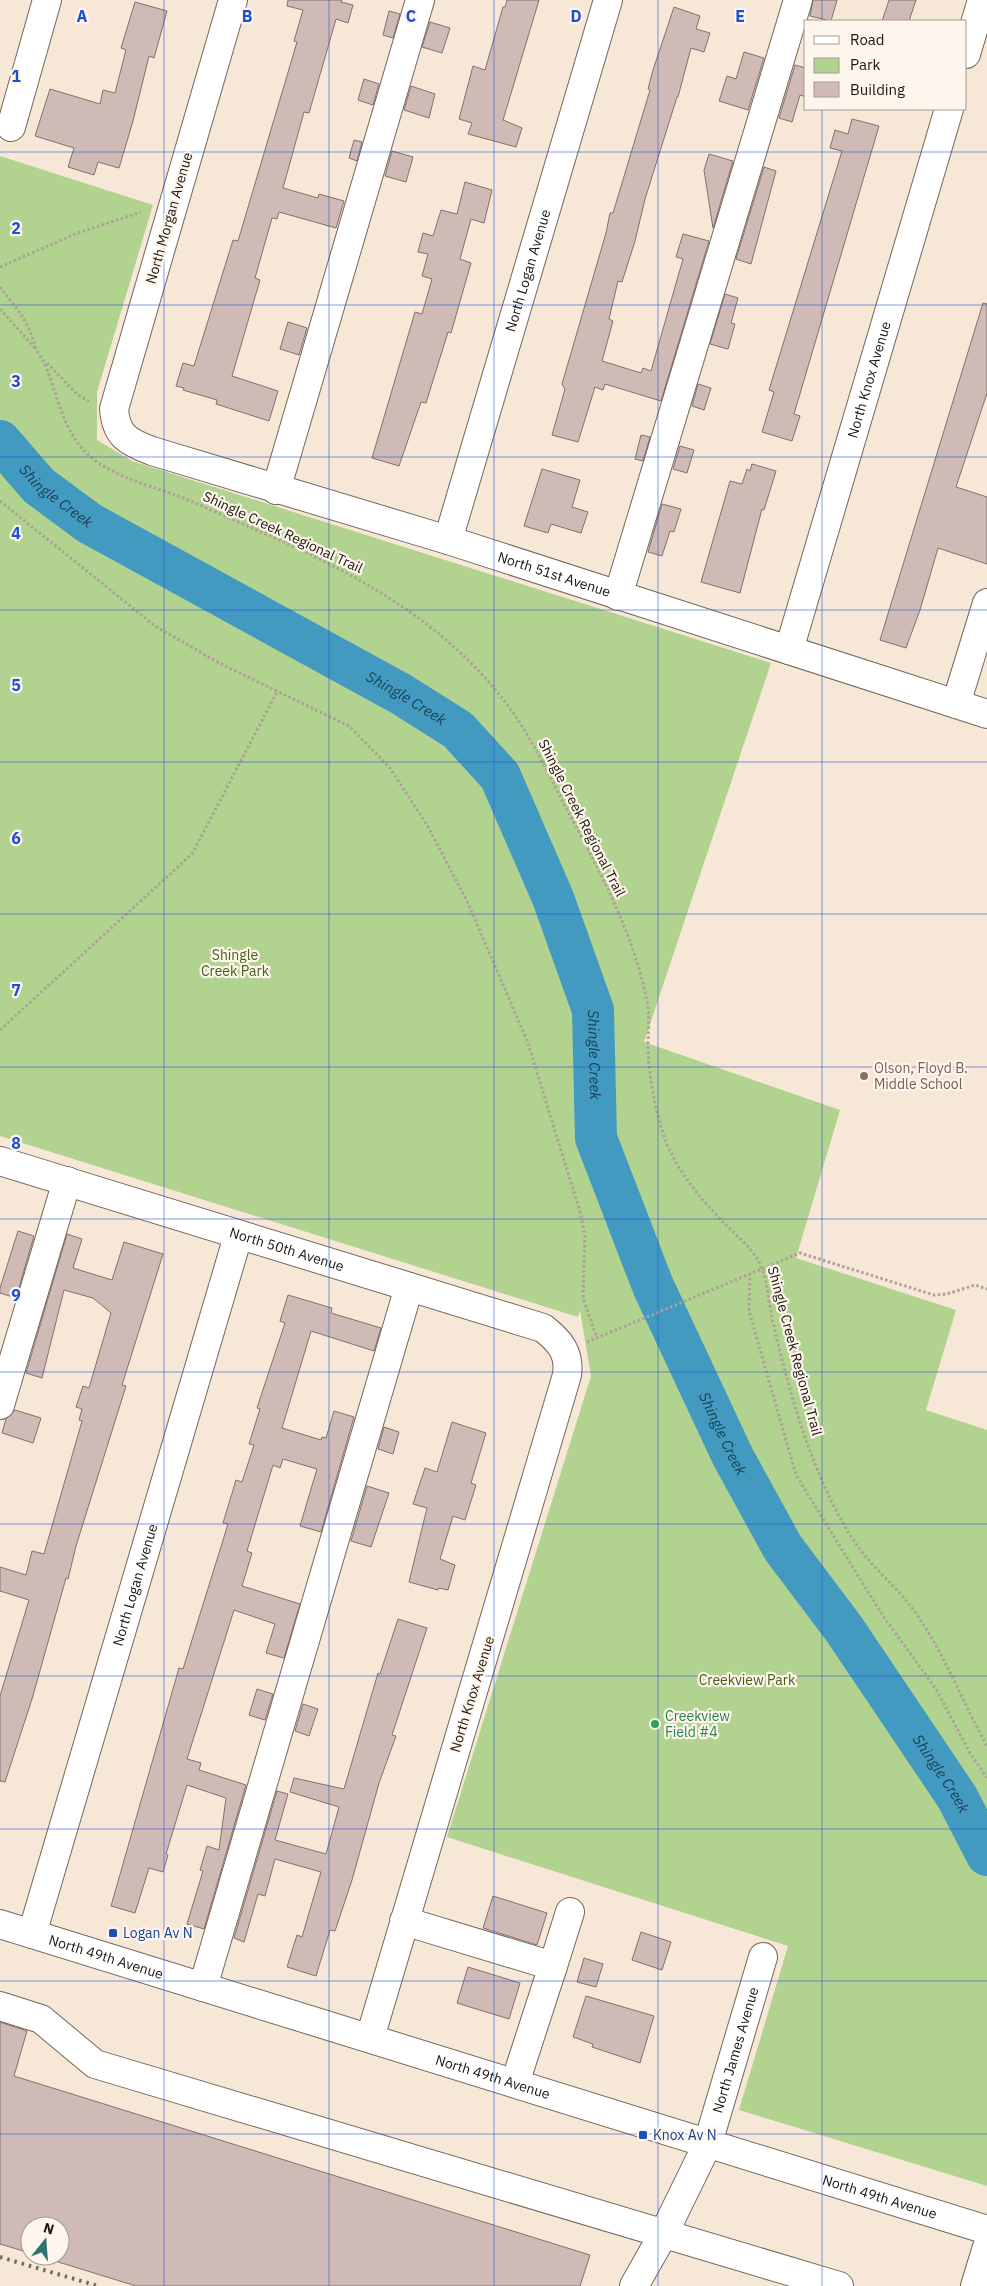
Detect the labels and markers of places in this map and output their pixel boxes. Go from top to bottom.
place label: Olson, Floyd B. Middle School [874,1059,968,1093]
marker: Olson, Floyd B. Middle School [858,1070,870,1082]
place label: Creekview Field #4 [665,1707,730,1741]
marker: Creekview Field #4 [649,1718,661,1730]
place label: Logan Av N [123,1924,193,1942]
marker: Logan Av N [107,1927,119,1939]
place label: Knox Av N [653,2126,717,2144]
marker: Knox Av N [637,2129,649,2141]

